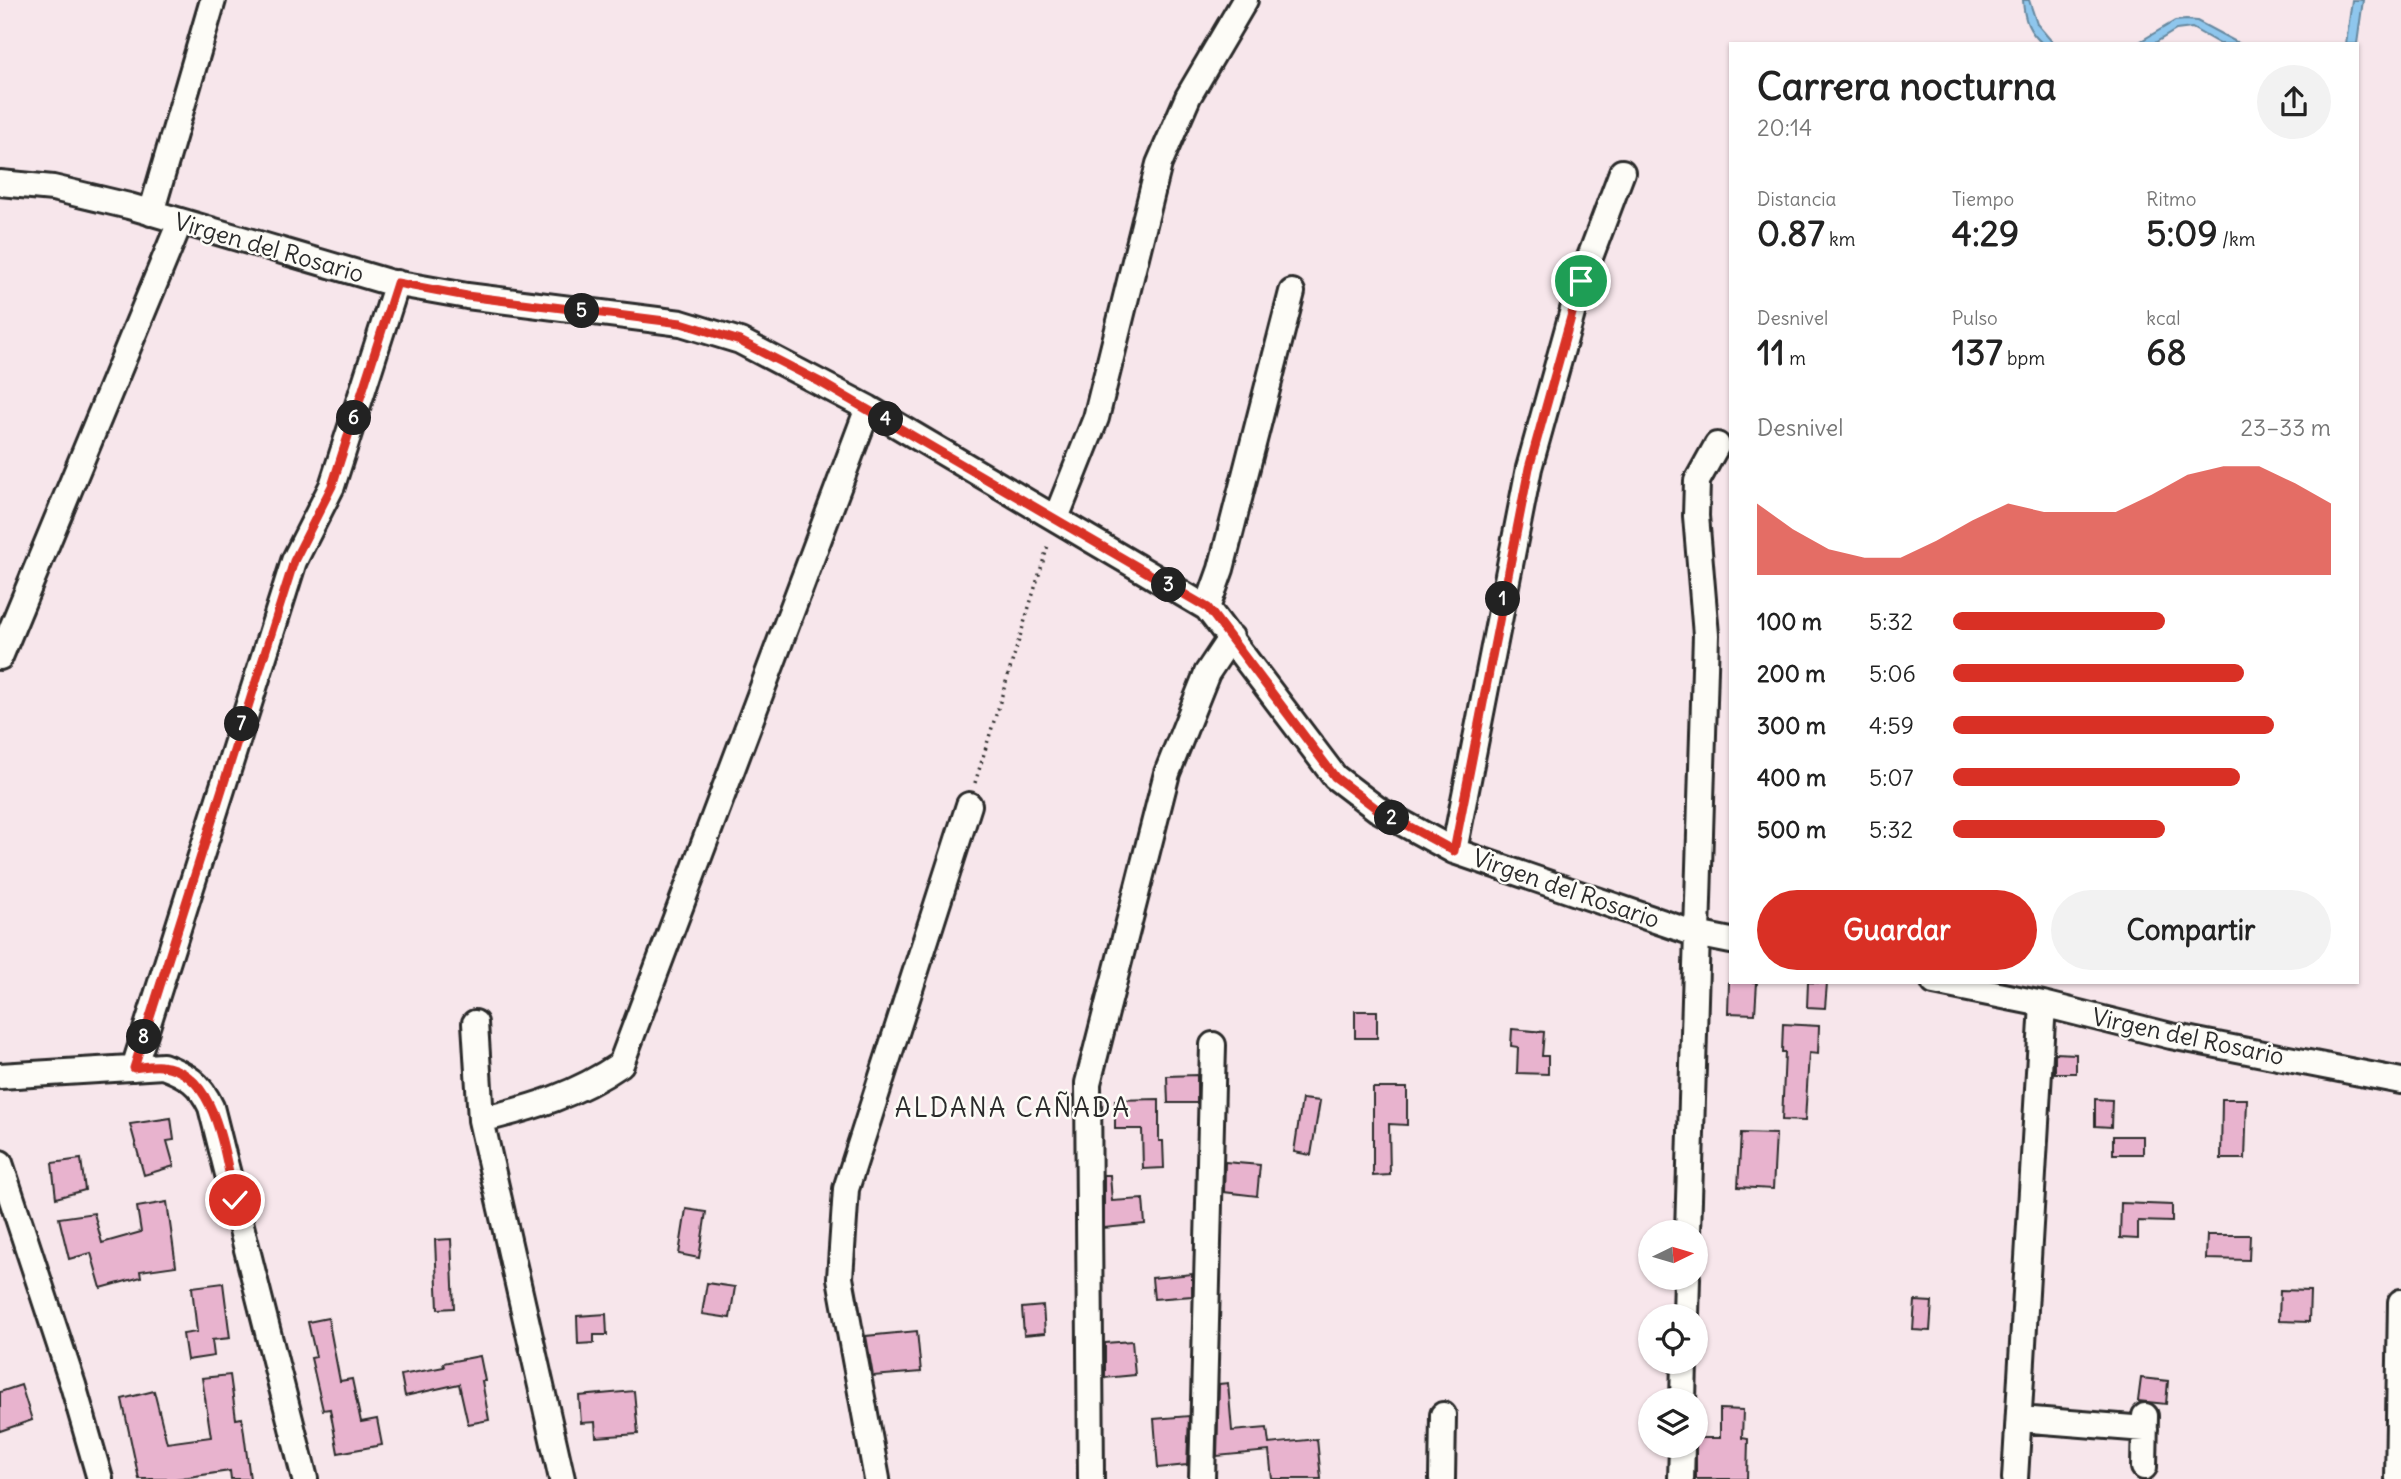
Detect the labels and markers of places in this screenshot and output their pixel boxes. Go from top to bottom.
pin [1551,251,1611,311]
pin: 5 [564,294,600,328]
pin: 6 [336,400,372,436]
pin: 4 [868,402,903,436]
pin: 3 [1152,568,1186,602]
pin: 1 [1486,582,1520,616]
pin: 7 [224,706,260,742]
pin: 2 [1374,800,1410,836]
pin: 8 [127,1020,162,1054]
pin [205,1170,265,1230]

